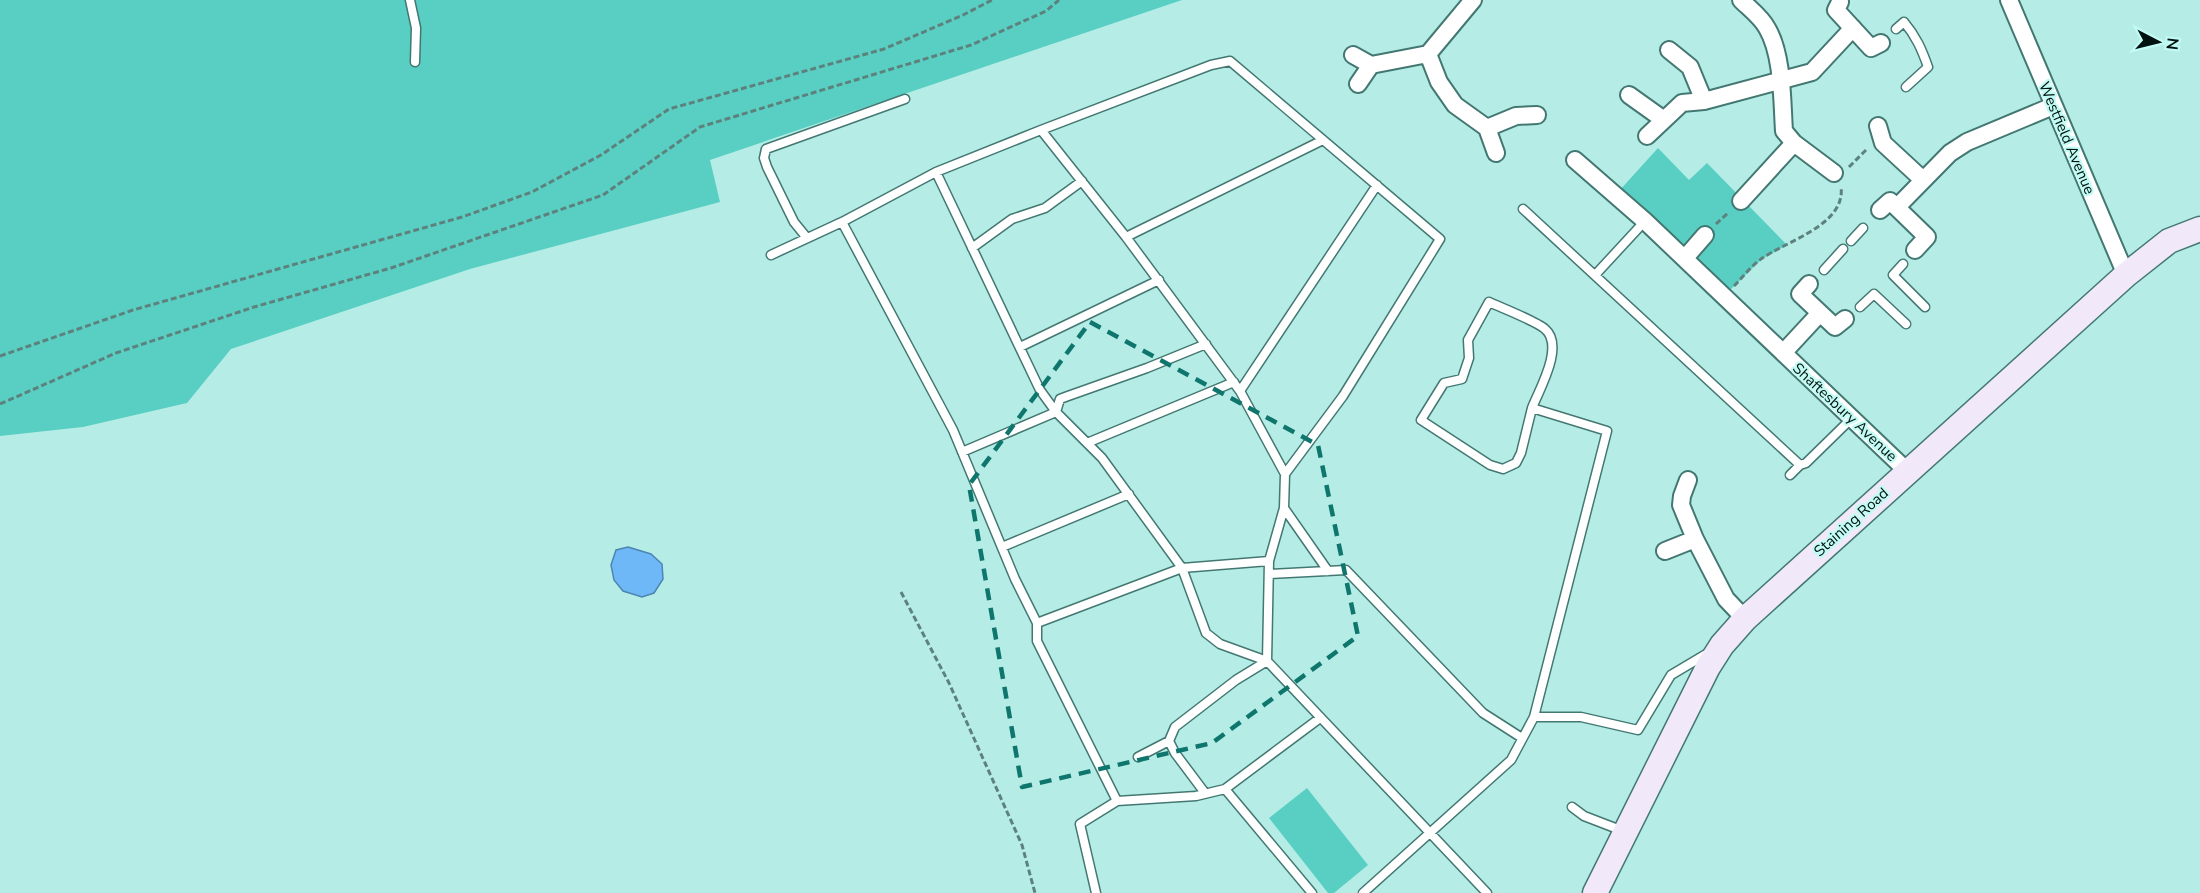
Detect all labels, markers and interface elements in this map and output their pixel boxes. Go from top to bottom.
north arrow [2128,12,2188,72]
text: N [2160,36,2184,51]
street label: Westfield Avenue [2034,79,2100,197]
street label: Shaftesbury Avenue [1788,358,1902,466]
street label: Staining Road [1809,483,1893,561]

